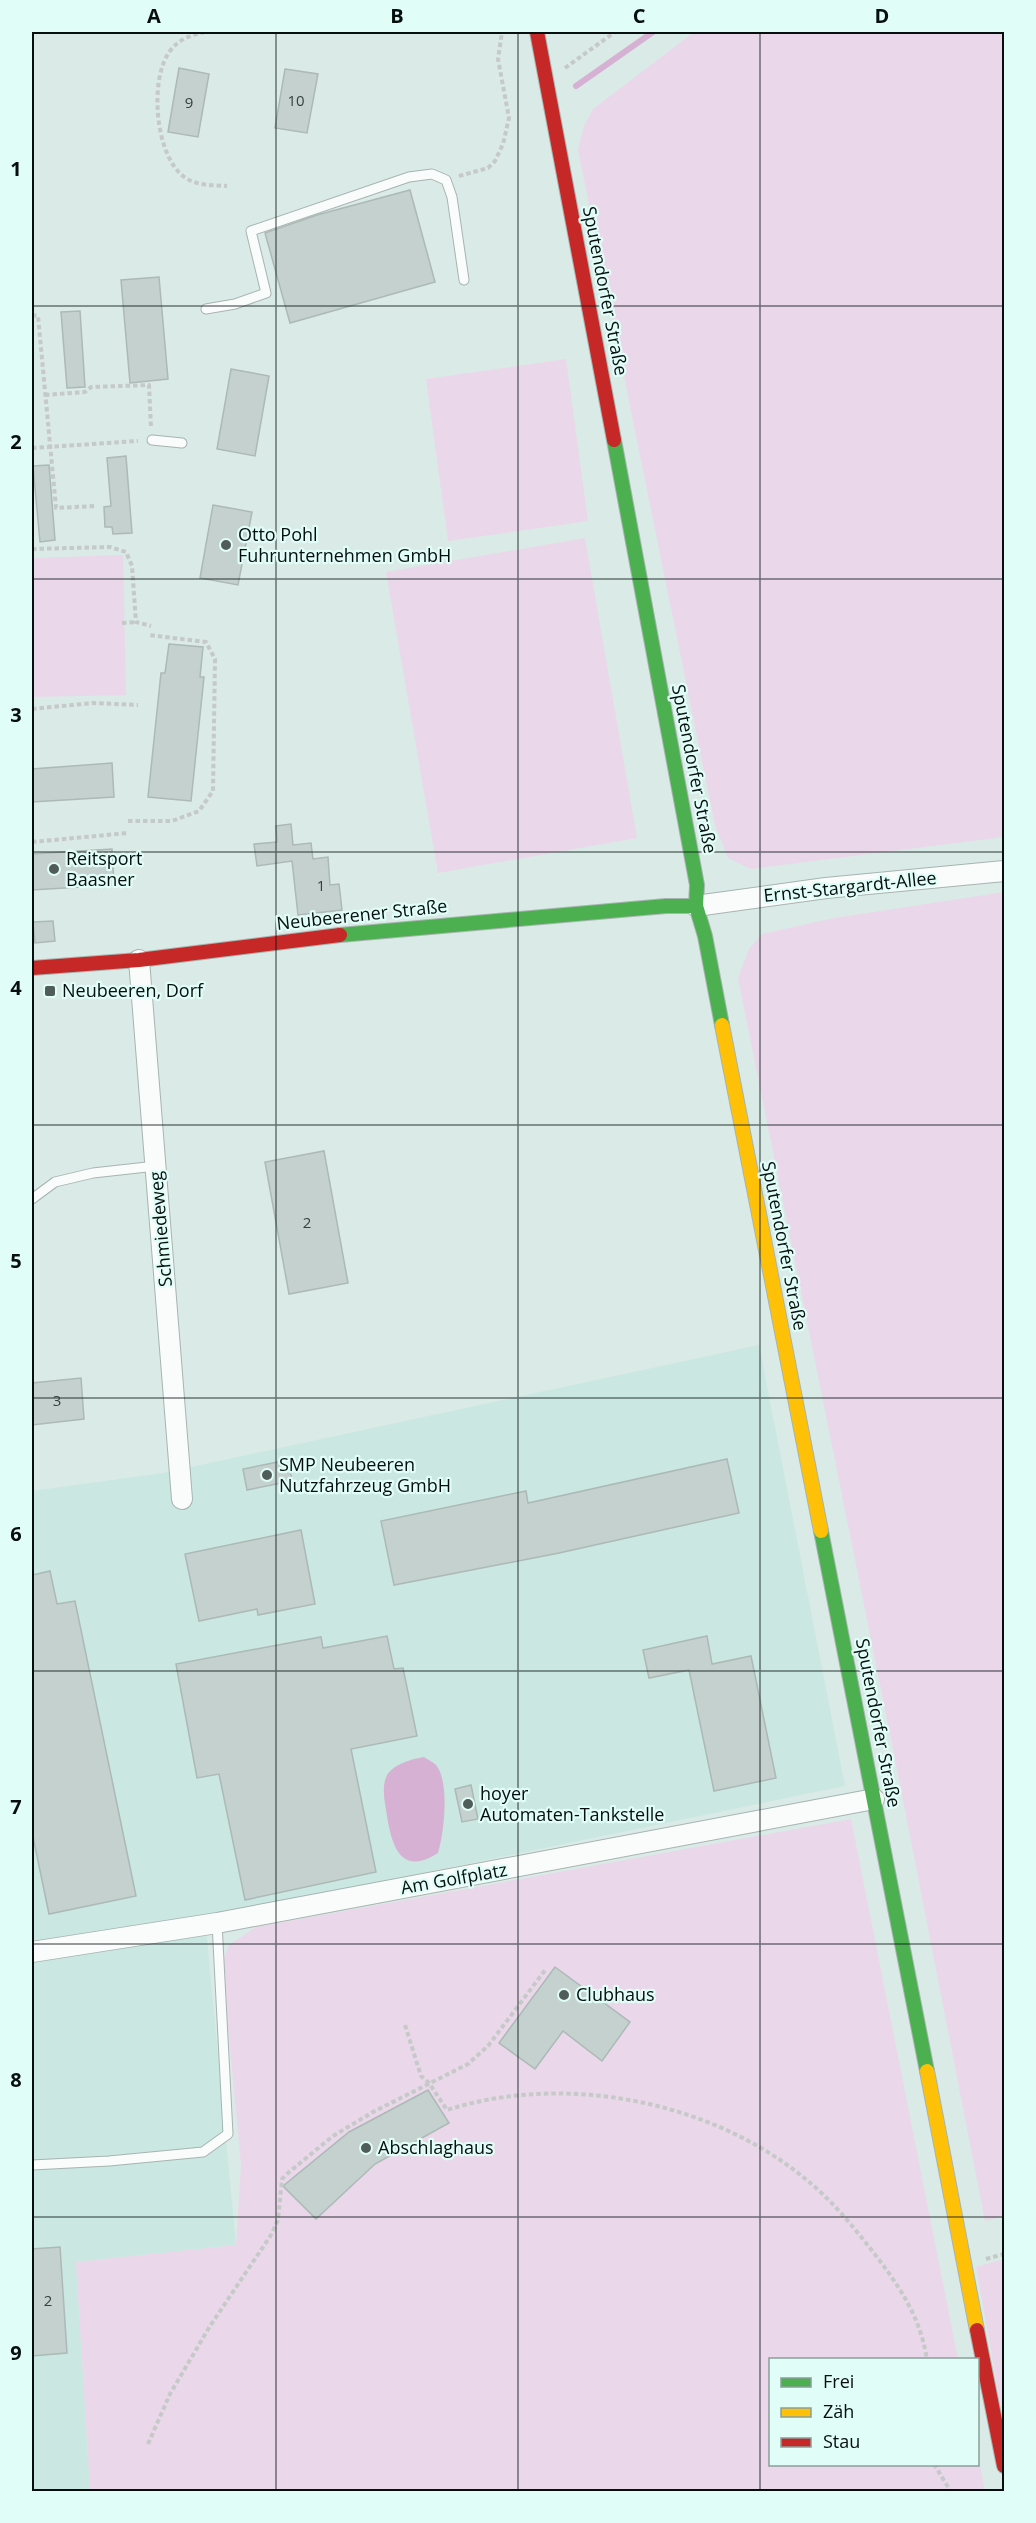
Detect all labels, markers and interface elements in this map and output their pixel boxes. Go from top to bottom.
text: A [147,2,161,29]
text: B [390,2,404,29]
text: C [633,2,646,29]
text: D [875,2,889,29]
house number: 10 [287,90,305,110]
house number: 9 [185,92,193,112]
text: 1 [10,155,22,182]
street label: Sputendorfer Straße [578,204,634,377]
text: 2 [10,428,22,455]
place label: Otto Pohl Fuhrunternehmen GmbH [238,522,451,567]
marker: Otto Pohl Fuhrunternehmen GmbH [219,538,233,552]
street label: Sputendorfer Straße [667,682,723,855]
text: 3 [10,701,22,728]
place label: Reitsport Baasner [66,846,142,891]
marker: Reitsport Baasner [47,862,61,876]
street label: Ernst-Stargardt-Allee [762,865,938,907]
house number: 1 [317,875,325,895]
street label: Neubeerener Straße [275,893,448,935]
text: 4 [10,974,22,1001]
place label: Neubeeren, Dorf [62,978,204,1002]
marker: Neubeeren, Dorf [43,984,57,998]
street label: Sputendorfer Straße [757,1159,813,1332]
street label: Schmiedeweg [143,1170,177,1288]
house number: 2 [303,1212,311,1232]
text: 5 [10,1247,22,1274]
house number: 3 [53,1390,61,1410]
place label: SMP Neubeeren Nutzfahrzeug GmbH [279,1452,451,1497]
marker: SMP Neubeeren Nutzfahrzeug GmbH [260,1468,274,1482]
text: 6 [10,1520,22,1547]
street label: Sputendorfer Straße [851,1636,907,1809]
place label: hoyer Automaten-Tankstelle [480,1781,664,1826]
text: 7 [10,1793,22,1820]
marker: hoyer Automaten-Tankstelle [461,1797,475,1811]
street label: Am Golfplatz [399,1857,509,1899]
place label: Clubhaus [576,1982,655,2006]
marker: Clubhaus [557,1988,571,2002]
text: 8 [10,2066,22,2093]
place label: Abschlaghaus [378,2135,494,2159]
marker: Abschlaghaus [359,2141,373,2155]
house number: 2 [44,2290,52,2310]
text: 9 [10,2339,22,2366]
legend [769,2358,979,2466]
text: Frei [823,2369,854,2393]
text: Zäh [823,2399,854,2423]
text: Stau [823,2429,860,2453]

